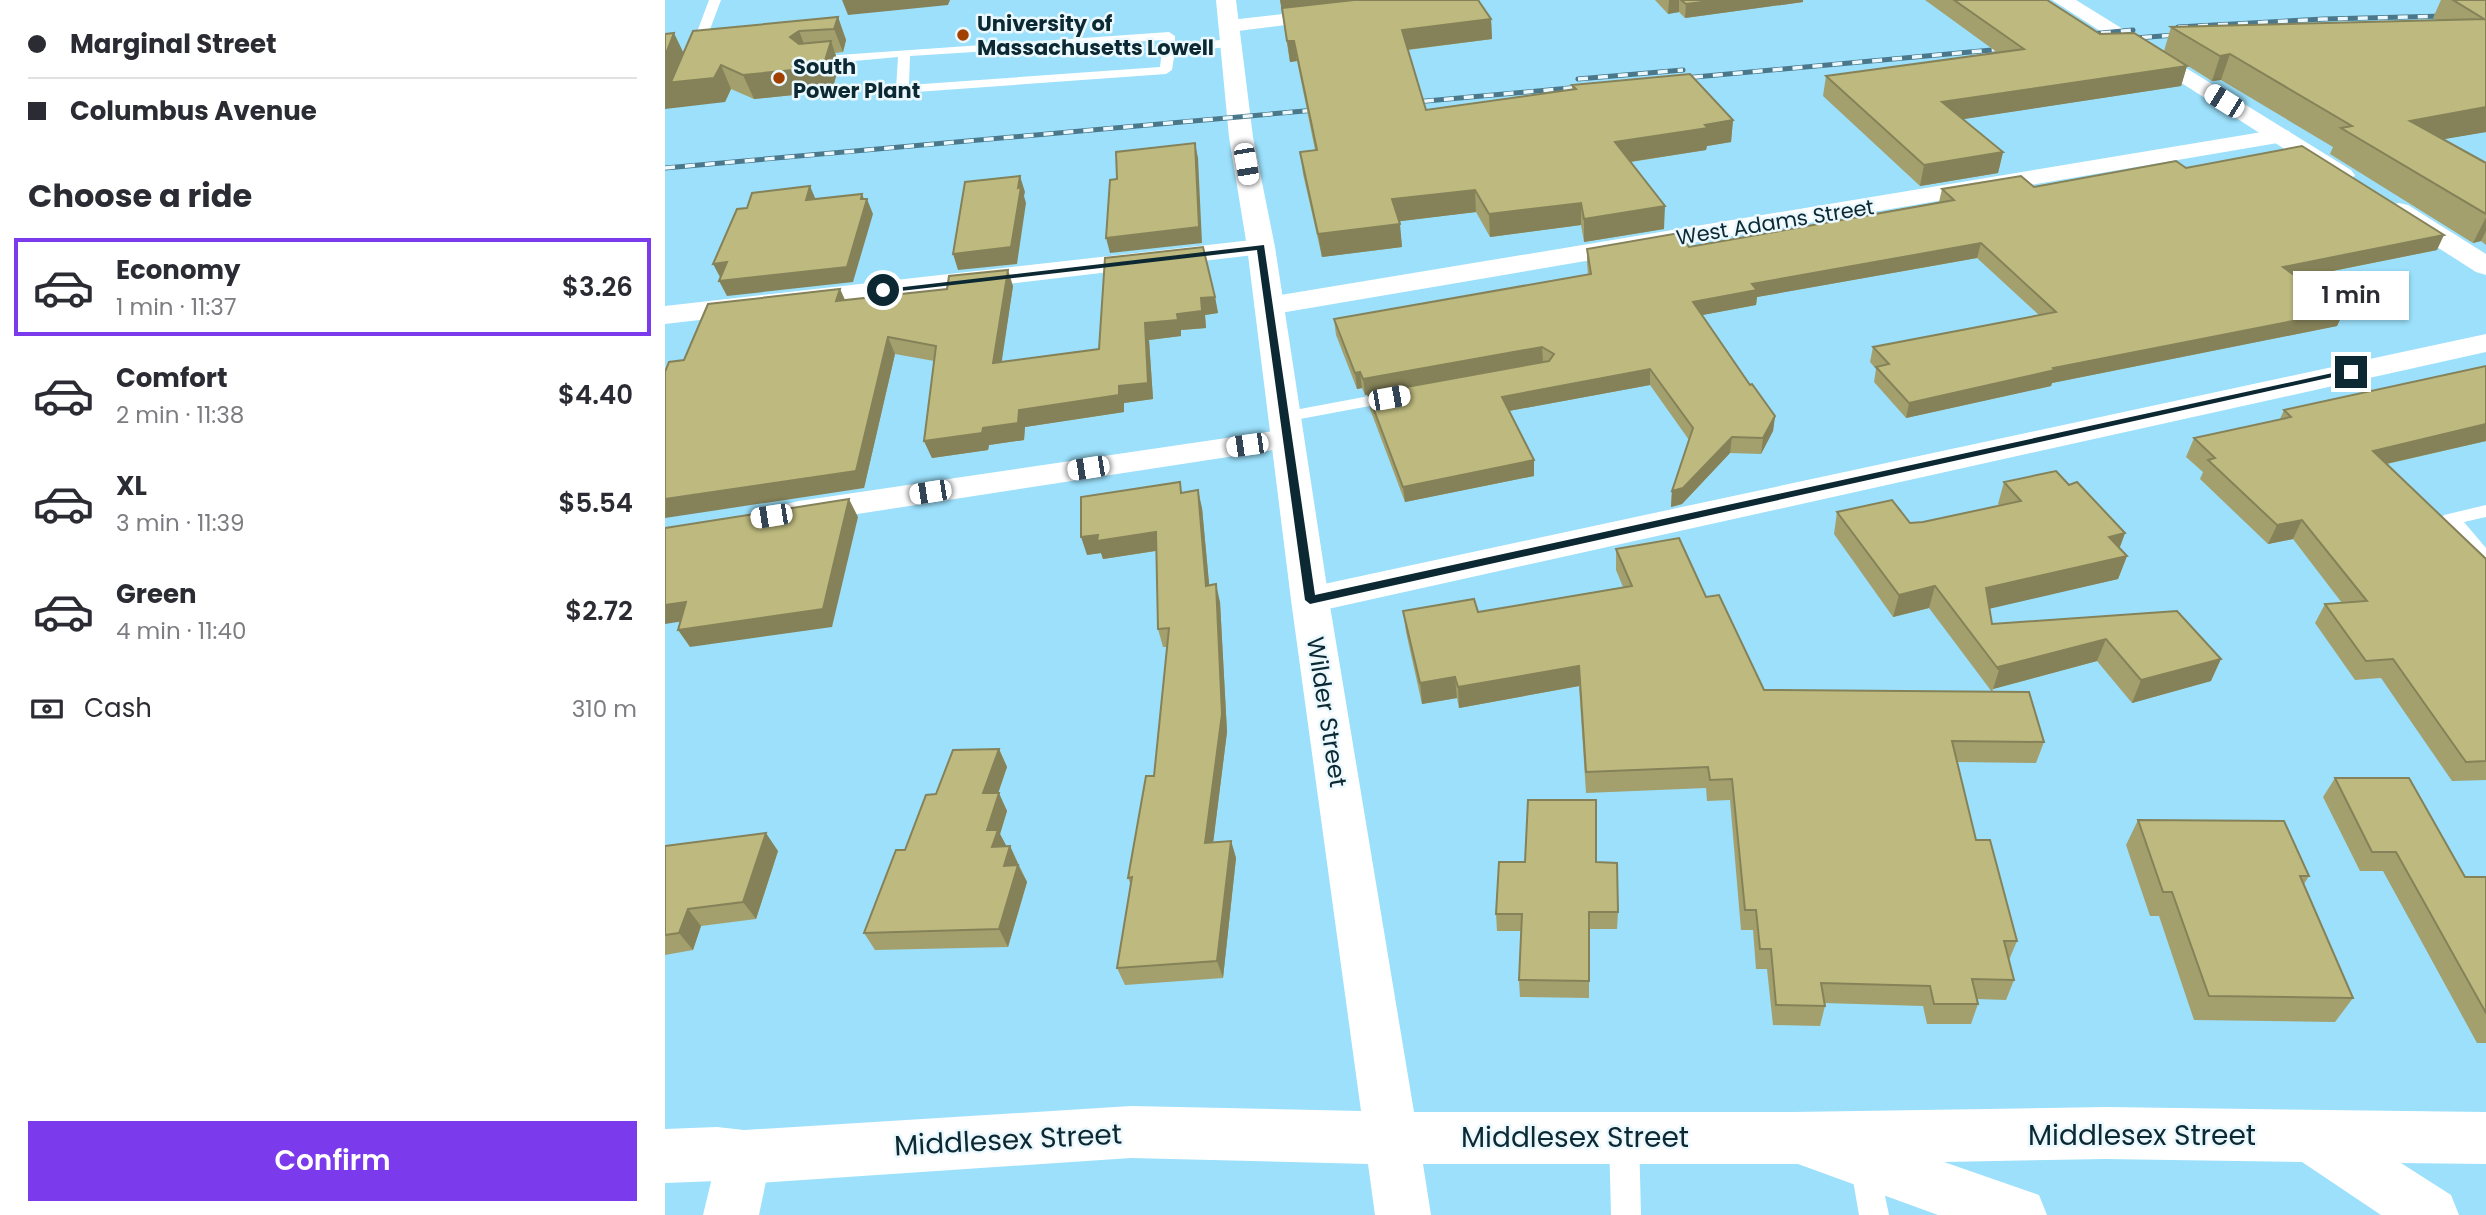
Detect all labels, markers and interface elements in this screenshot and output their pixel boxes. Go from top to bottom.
place label: University of Massachusetts Lowell [977,9,1214,62]
text: Marginal Street [70,26,277,62]
marker: University of Massachusetts Lowell [955,27,971,43]
place label: South Power Plant [793,52,920,105]
marker: South Power Plant [771,70,787,86]
car [2201,81,2248,121]
text: Columbus Avenue [70,93,317,129]
car [1233,141,1260,187]
text: Choose a ride [28,173,252,218]
street label: West Adams Street [1674,192,1876,252]
text: Economy [116,252,240,288]
icon: car [32,256,95,319]
text: $3.26 [562,269,633,305]
callout: 1 min [2293,270,2409,320]
route start [867,274,899,306]
text: 1 min [2321,279,2381,311]
text: 1 min · 11:37 [116,291,236,323]
route end [2335,356,2367,388]
text: Comfort [116,360,228,396]
icon: car [32,364,95,427]
text: $4.40 [558,377,633,413]
car [1367,384,1412,412]
text: 2 min · 11:38 [116,399,244,431]
car [1225,432,1270,458]
car [1066,454,1111,482]
text: XL [116,468,147,504]
icon: car [32,472,95,535]
car [908,478,953,506]
text: $5.54 [559,485,633,521]
car [749,502,794,530]
text: 3 min · 11:39 [116,507,245,539]
text: Green [116,576,197,612]
icon: car [32,580,95,643]
text: $2.72 [565,593,633,629]
text: 4 min · 11:40 [116,615,246,647]
street label: Wilder Street [1299,634,1355,790]
icon: cash [28,690,66,728]
text: Cash [84,690,152,726]
text: 310 m [572,693,637,725]
street label: Middlesex Street [893,1115,1123,1165]
street label: Middlesex Street [2028,1116,2256,1155]
street label: Middlesex Street [1461,1118,1689,1157]
button: Confirm [28,1121,637,1201]

